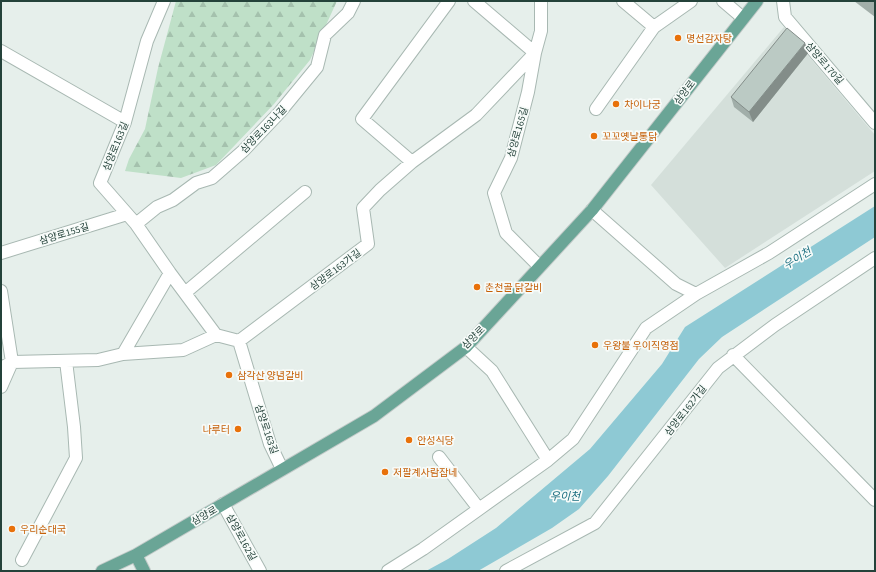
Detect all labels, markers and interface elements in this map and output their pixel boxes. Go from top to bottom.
place label: 명선감자탕 [686,32,732,46]
marker: 명선감자탕 [673,33,683,43]
street label: 삼양로170길 [802,40,846,88]
street label: 삼양로 [671,77,699,108]
place label: 차이나궁 [624,98,661,112]
marker: 차이나궁 [611,99,621,109]
street label: 삼양로163나길 [238,103,290,156]
street label: 삼양로165길 [504,105,532,159]
street label: 삼양로163길 [100,120,132,173]
place label: 꼬꼬옛날통닭 [602,130,658,144]
marker: 꼬꼬옛날통닭 [589,131,599,141]
street label: 삼양로155길 [38,220,91,248]
water label: 우이천 [780,243,816,273]
street label: 삼양로163가길 [307,246,364,294]
place label: 춘천골 닭갈비 [485,281,542,295]
marker: 춘천골 닭갈비 [472,282,482,292]
street label: 삼양로 [459,323,488,352]
place label: 우왕불 우이직영점 [603,339,679,353]
marker: 우왕불 우이직영점 [590,340,600,350]
place label: 삼각산 양념갈비 [237,369,303,383]
marker: 삼각산 양념갈비 [224,370,234,380]
street label: 삼양로162가길 [662,382,710,439]
street label: 삼양로163길 [251,403,281,456]
place label: 나루터 [202,423,230,437]
marker: 나루터 [233,424,243,434]
place label: 안성식당 [417,434,454,448]
marker: 안성식당 [404,435,414,445]
place label: 저팔계사람잡네 [393,466,457,480]
marker: 저팔계사람잡네 [380,467,390,477]
water label: 우이천 [550,489,582,504]
street label: 삼양로 [189,503,220,529]
street label: 삼양로162길 [222,511,260,563]
place label: 우리순대국 [20,523,66,537]
marker: 우리순대국 [7,524,17,534]

